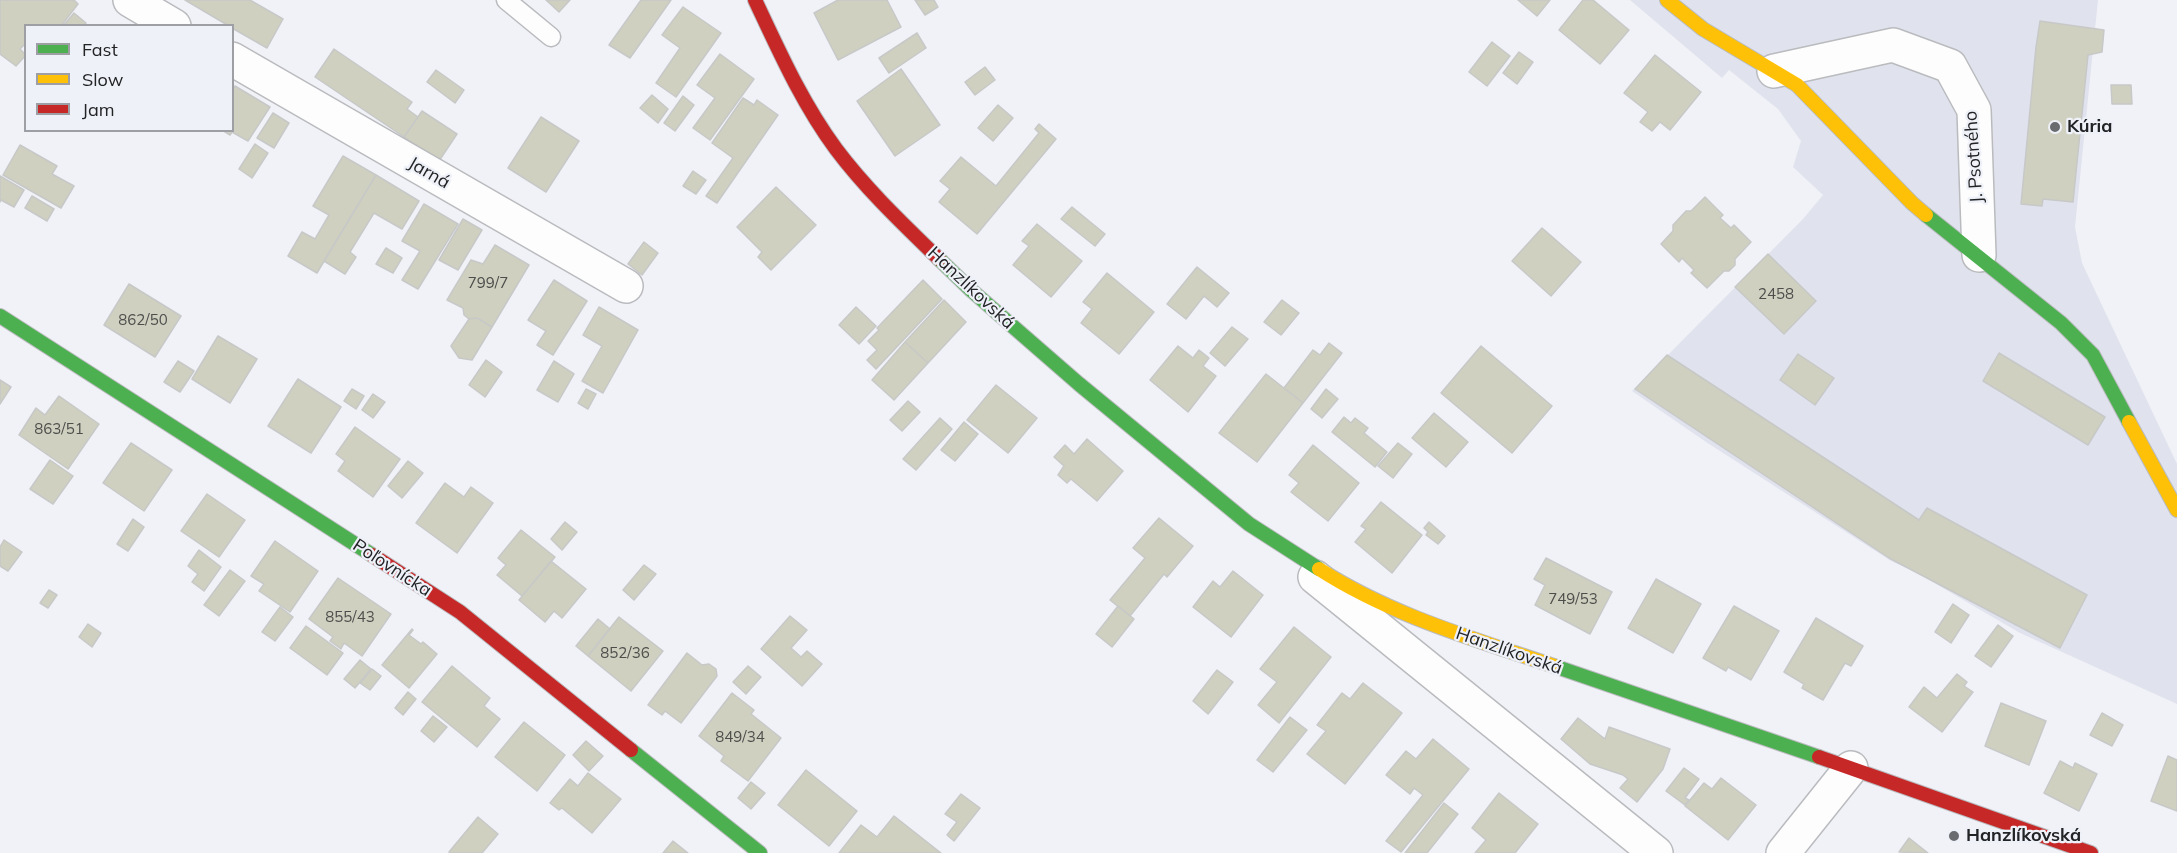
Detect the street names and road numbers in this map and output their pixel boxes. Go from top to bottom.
street label: J. Psotného [1960,110,1988,204]
street label: Jarná [404,152,454,194]
street label: Hanzlíkovská [923,242,1019,334]
street label: Poľovnícka [349,535,435,601]
street label: Hanzlíkovská [1453,623,1565,679]

